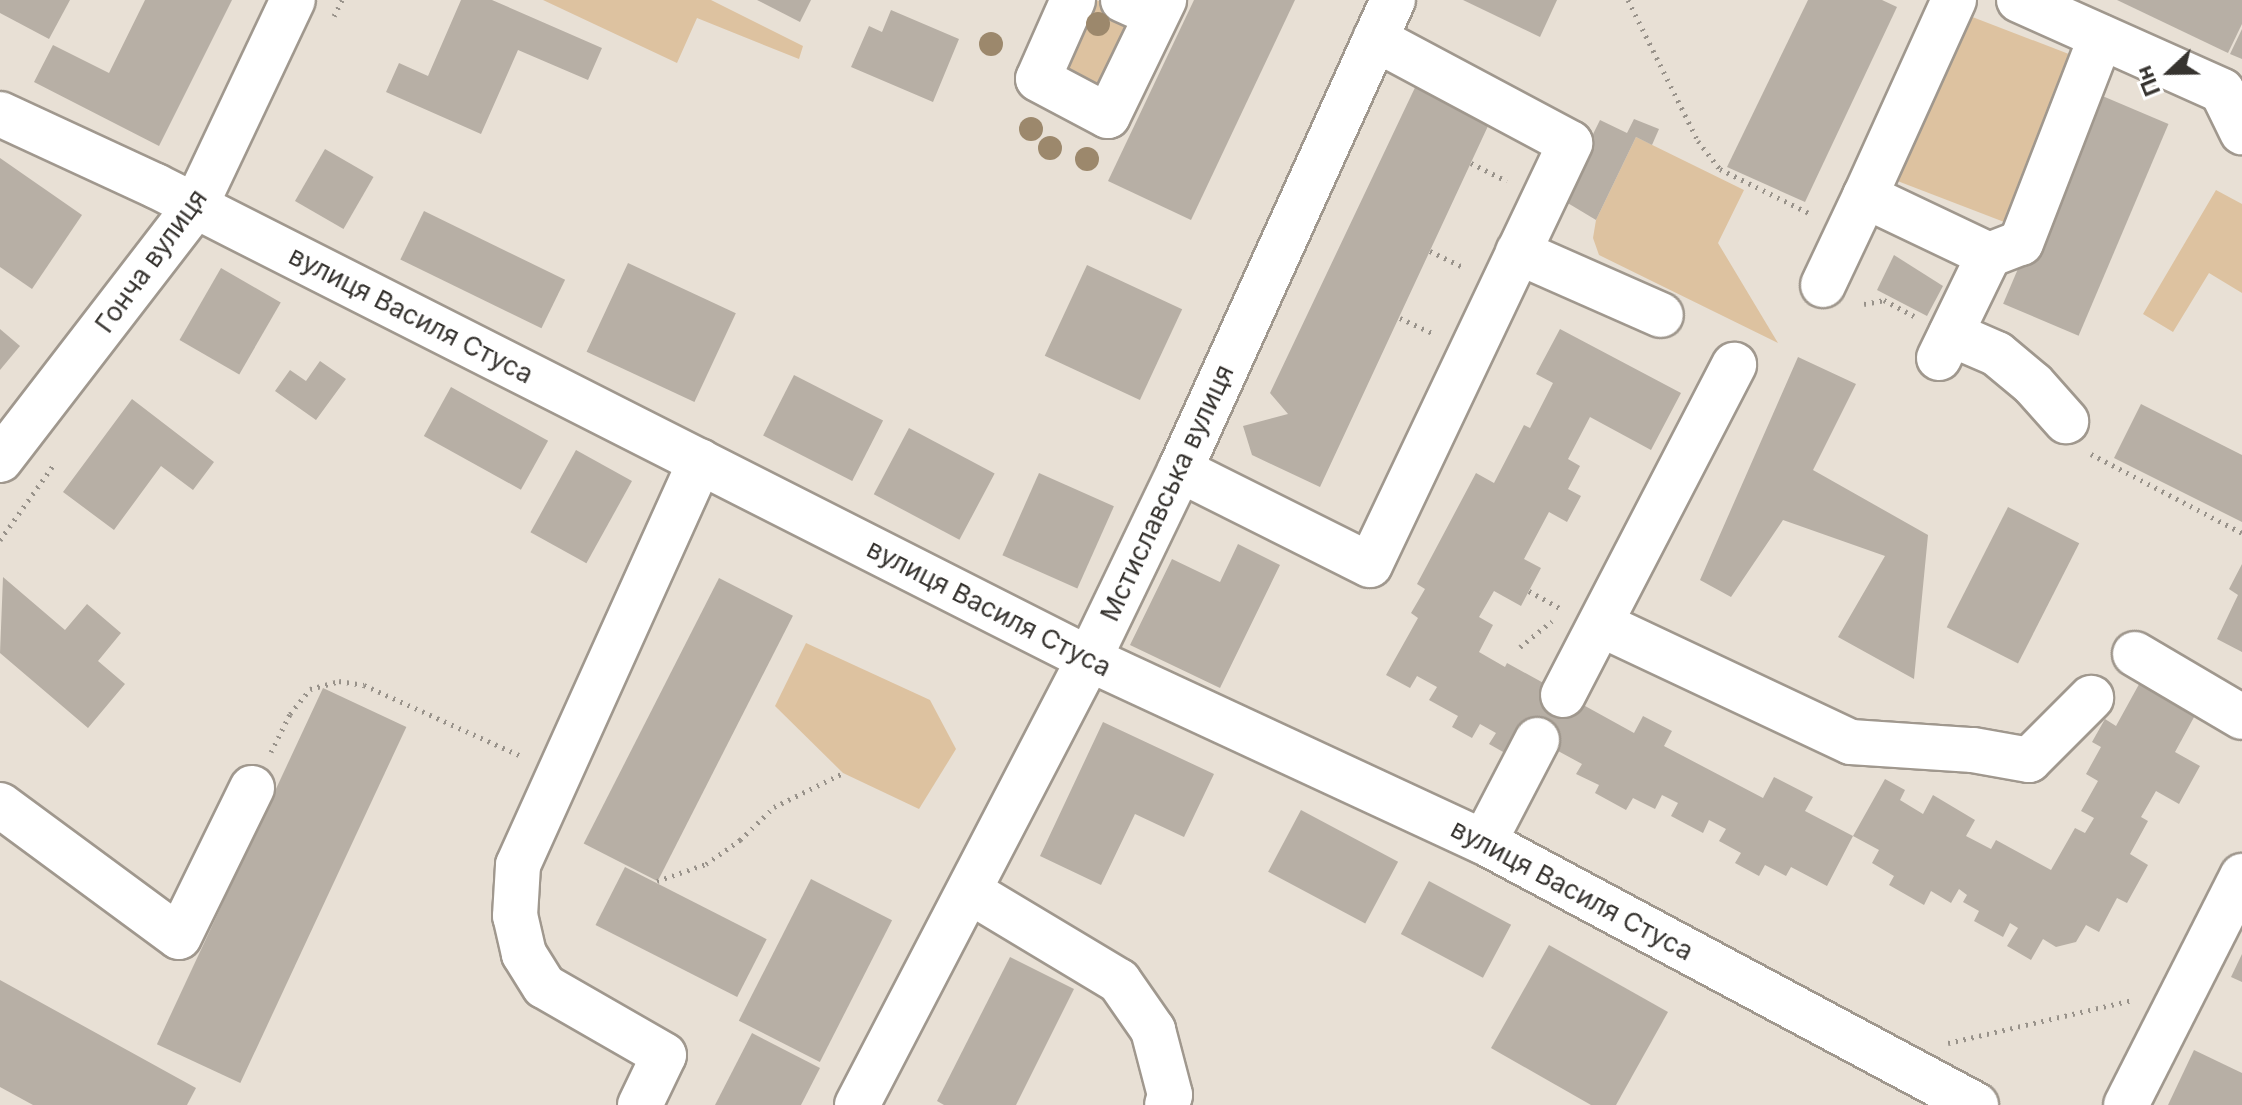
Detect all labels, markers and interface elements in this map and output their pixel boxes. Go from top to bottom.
north arrow [2130,32,2210,112]
text: Пн [2130,62,2165,100]
street label: Гонча вулиця [89,183,213,339]
street label: вулиця Василя Стуса [284,240,538,390]
street label: Мстиславська вулиця [1094,360,1240,626]
street label: вулиця Василя Стуса [862,533,1116,683]
street label: вулиця Василя Стуса [1446,813,1698,967]

